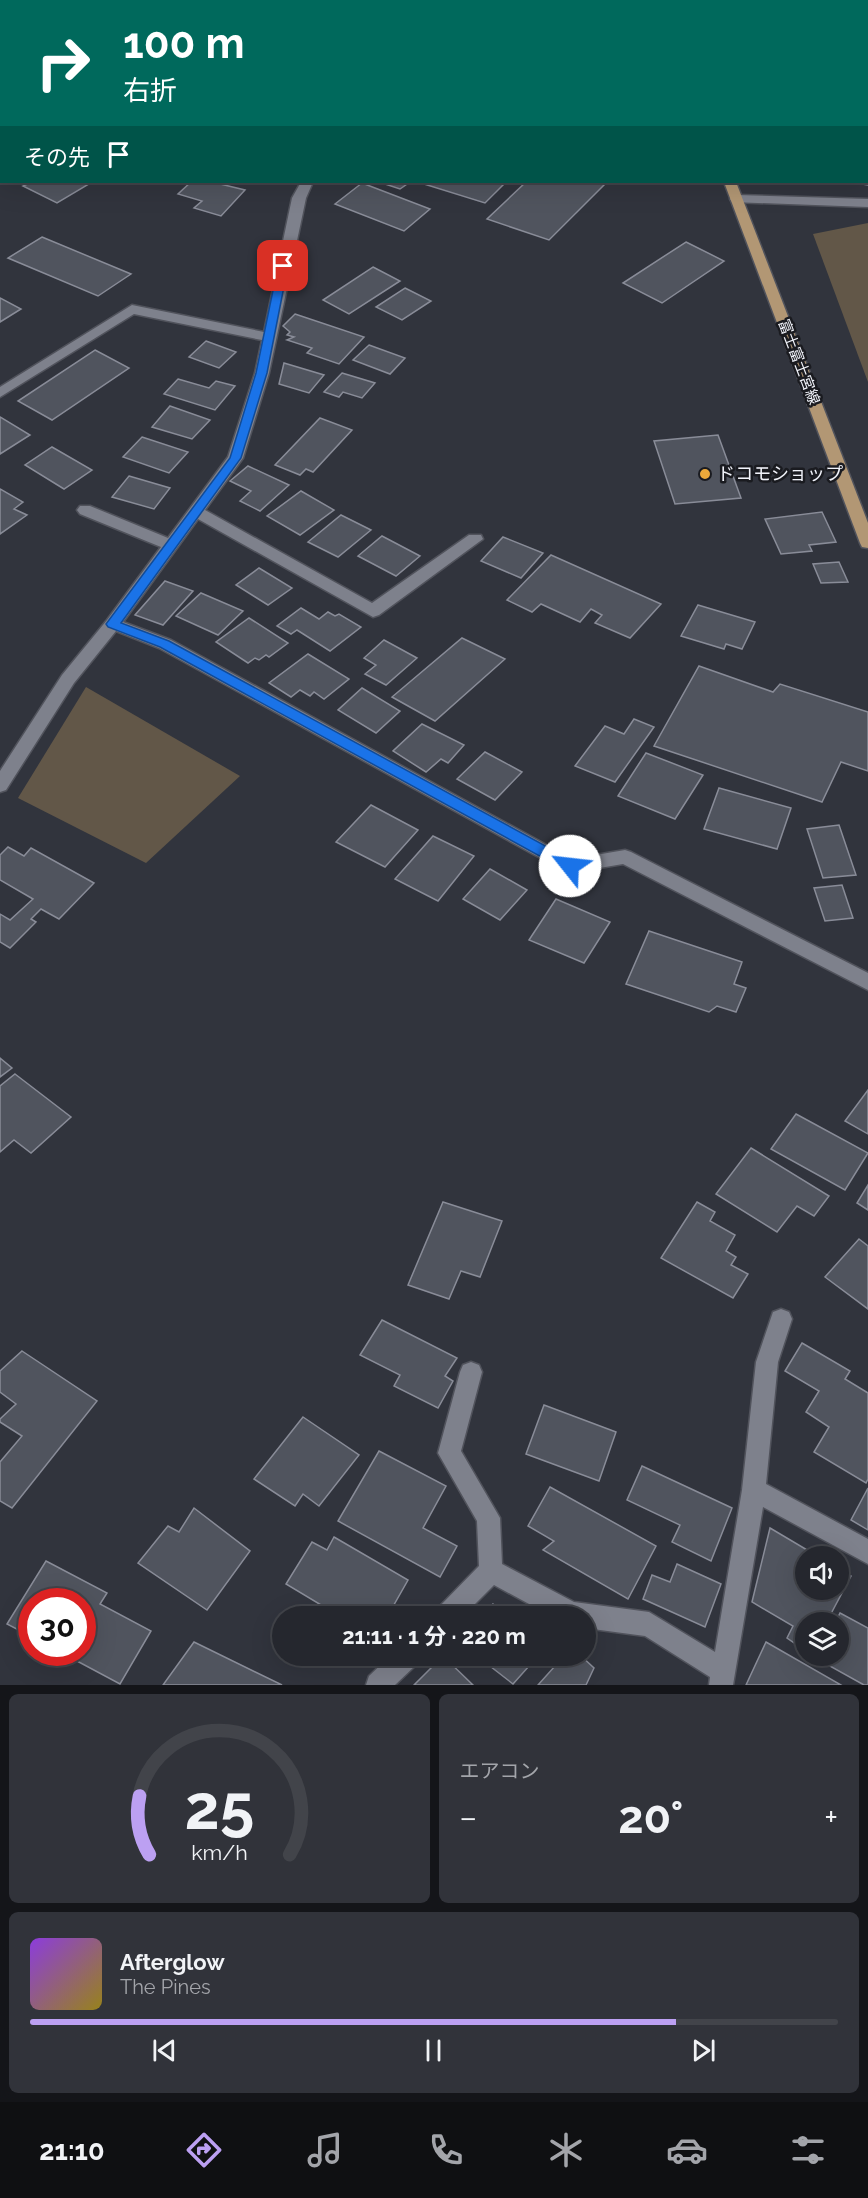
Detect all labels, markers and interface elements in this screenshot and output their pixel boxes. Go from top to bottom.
text: 100 m [123,19,245,68]
icon: right [24,24,102,102]
text: 右折 [123,75,177,106]
icon: arrive [102,138,135,171]
text: その先 [24,144,90,170]
pin [257,240,308,291]
icon: arrive [266,249,299,282]
street label: 富士富士宮線 [774,317,824,407]
place label: ドコモショップ [717,463,843,484]
marker: ドコモショップ [698,467,712,481]
position arrow [538,834,602,898]
map controls [795,1546,849,1666]
button: sound [795,1546,849,1600]
speed limit sign: 30 [18,1588,96,1666]
button: layers [795,1612,849,1666]
text: 21:11 · 1 分 · 220 m [342,1623,526,1649]
text: エアコン [460,1759,540,1783]
text: 25 [184,1770,254,1844]
text: 20° [618,1791,683,1844]
text: − [460,1798,477,1837]
text: + [824,1798,838,1837]
text: km/h [191,1841,248,1866]
text: Afterglow [120,1949,225,1975]
text: The Pines [120,1975,211,1999]
icon: previous [148,2034,181,2067]
icon: pause [417,2034,450,2067]
icon: next [687,2034,720,2067]
icon: directions [183,2129,225,2171]
icon: music [304,2129,346,2171]
icon: phone [425,2129,467,2171]
icon: climate [545,2129,587,2171]
icon: car [666,2129,708,2171]
icon: filters [787,2129,829,2171]
text: 21:10 [39,2135,105,2166]

